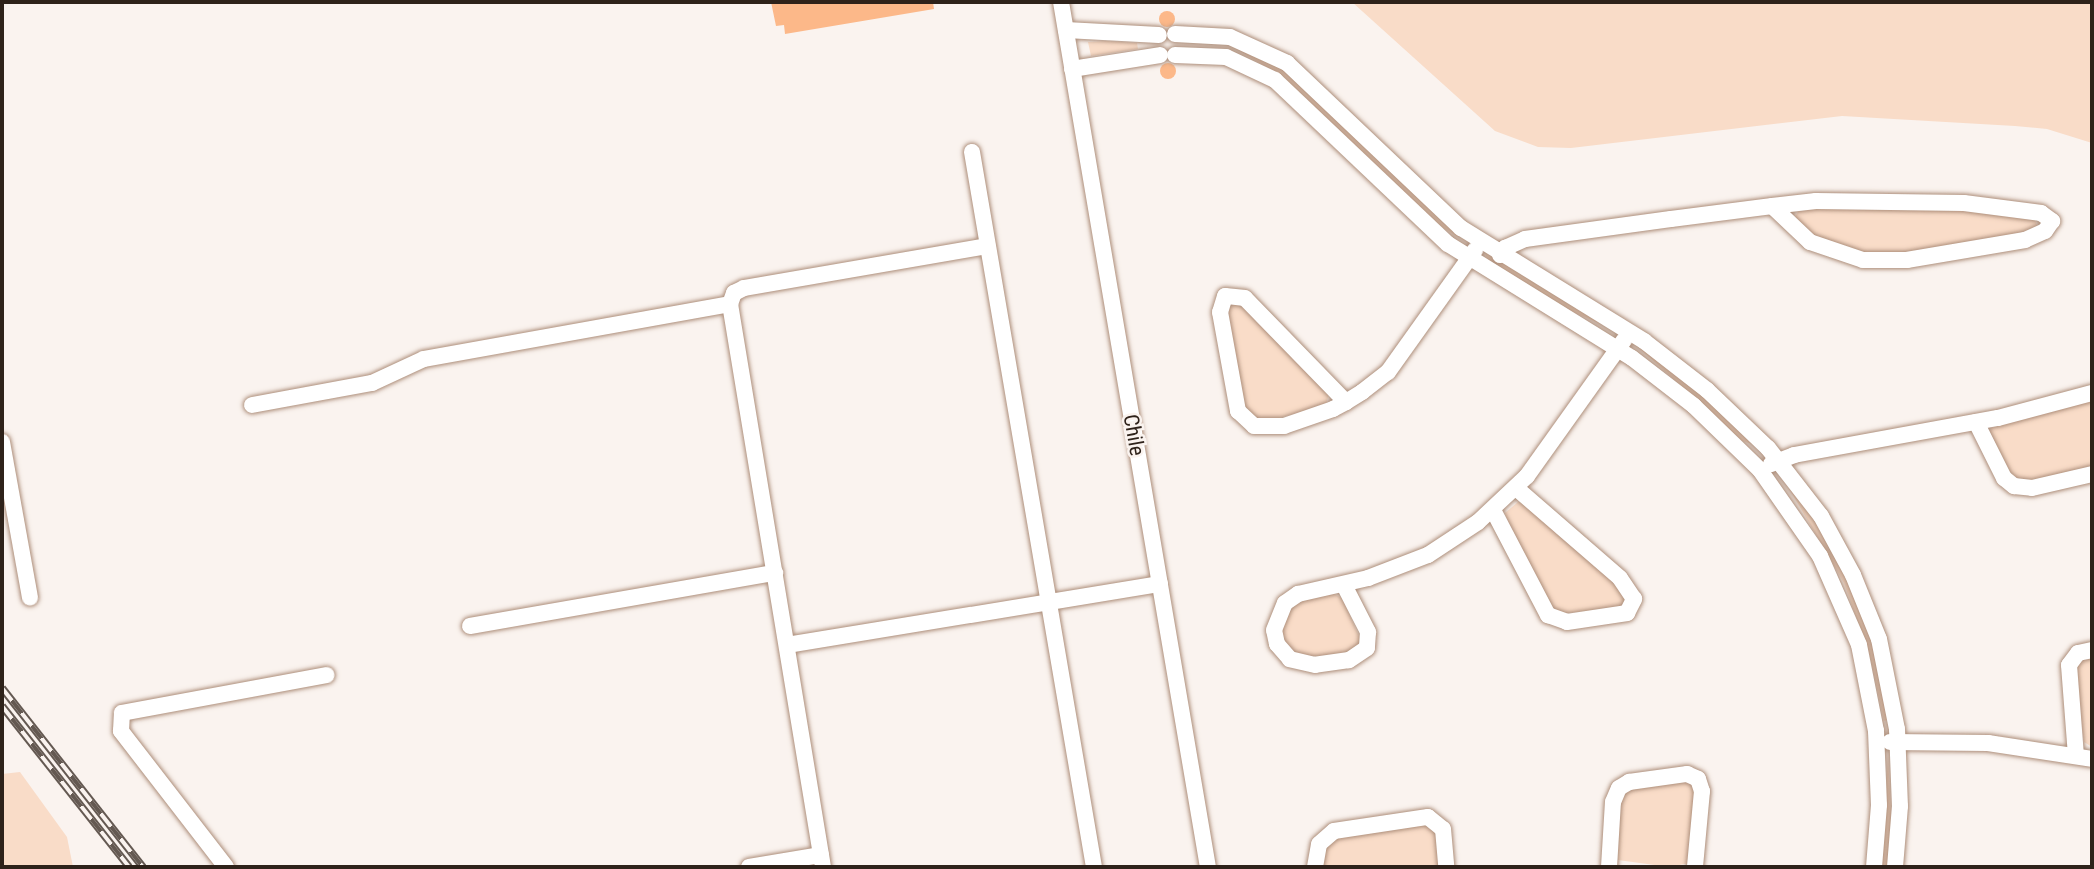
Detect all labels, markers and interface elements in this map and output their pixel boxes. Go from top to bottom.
street label: Chile [1118,412,1150,458]

